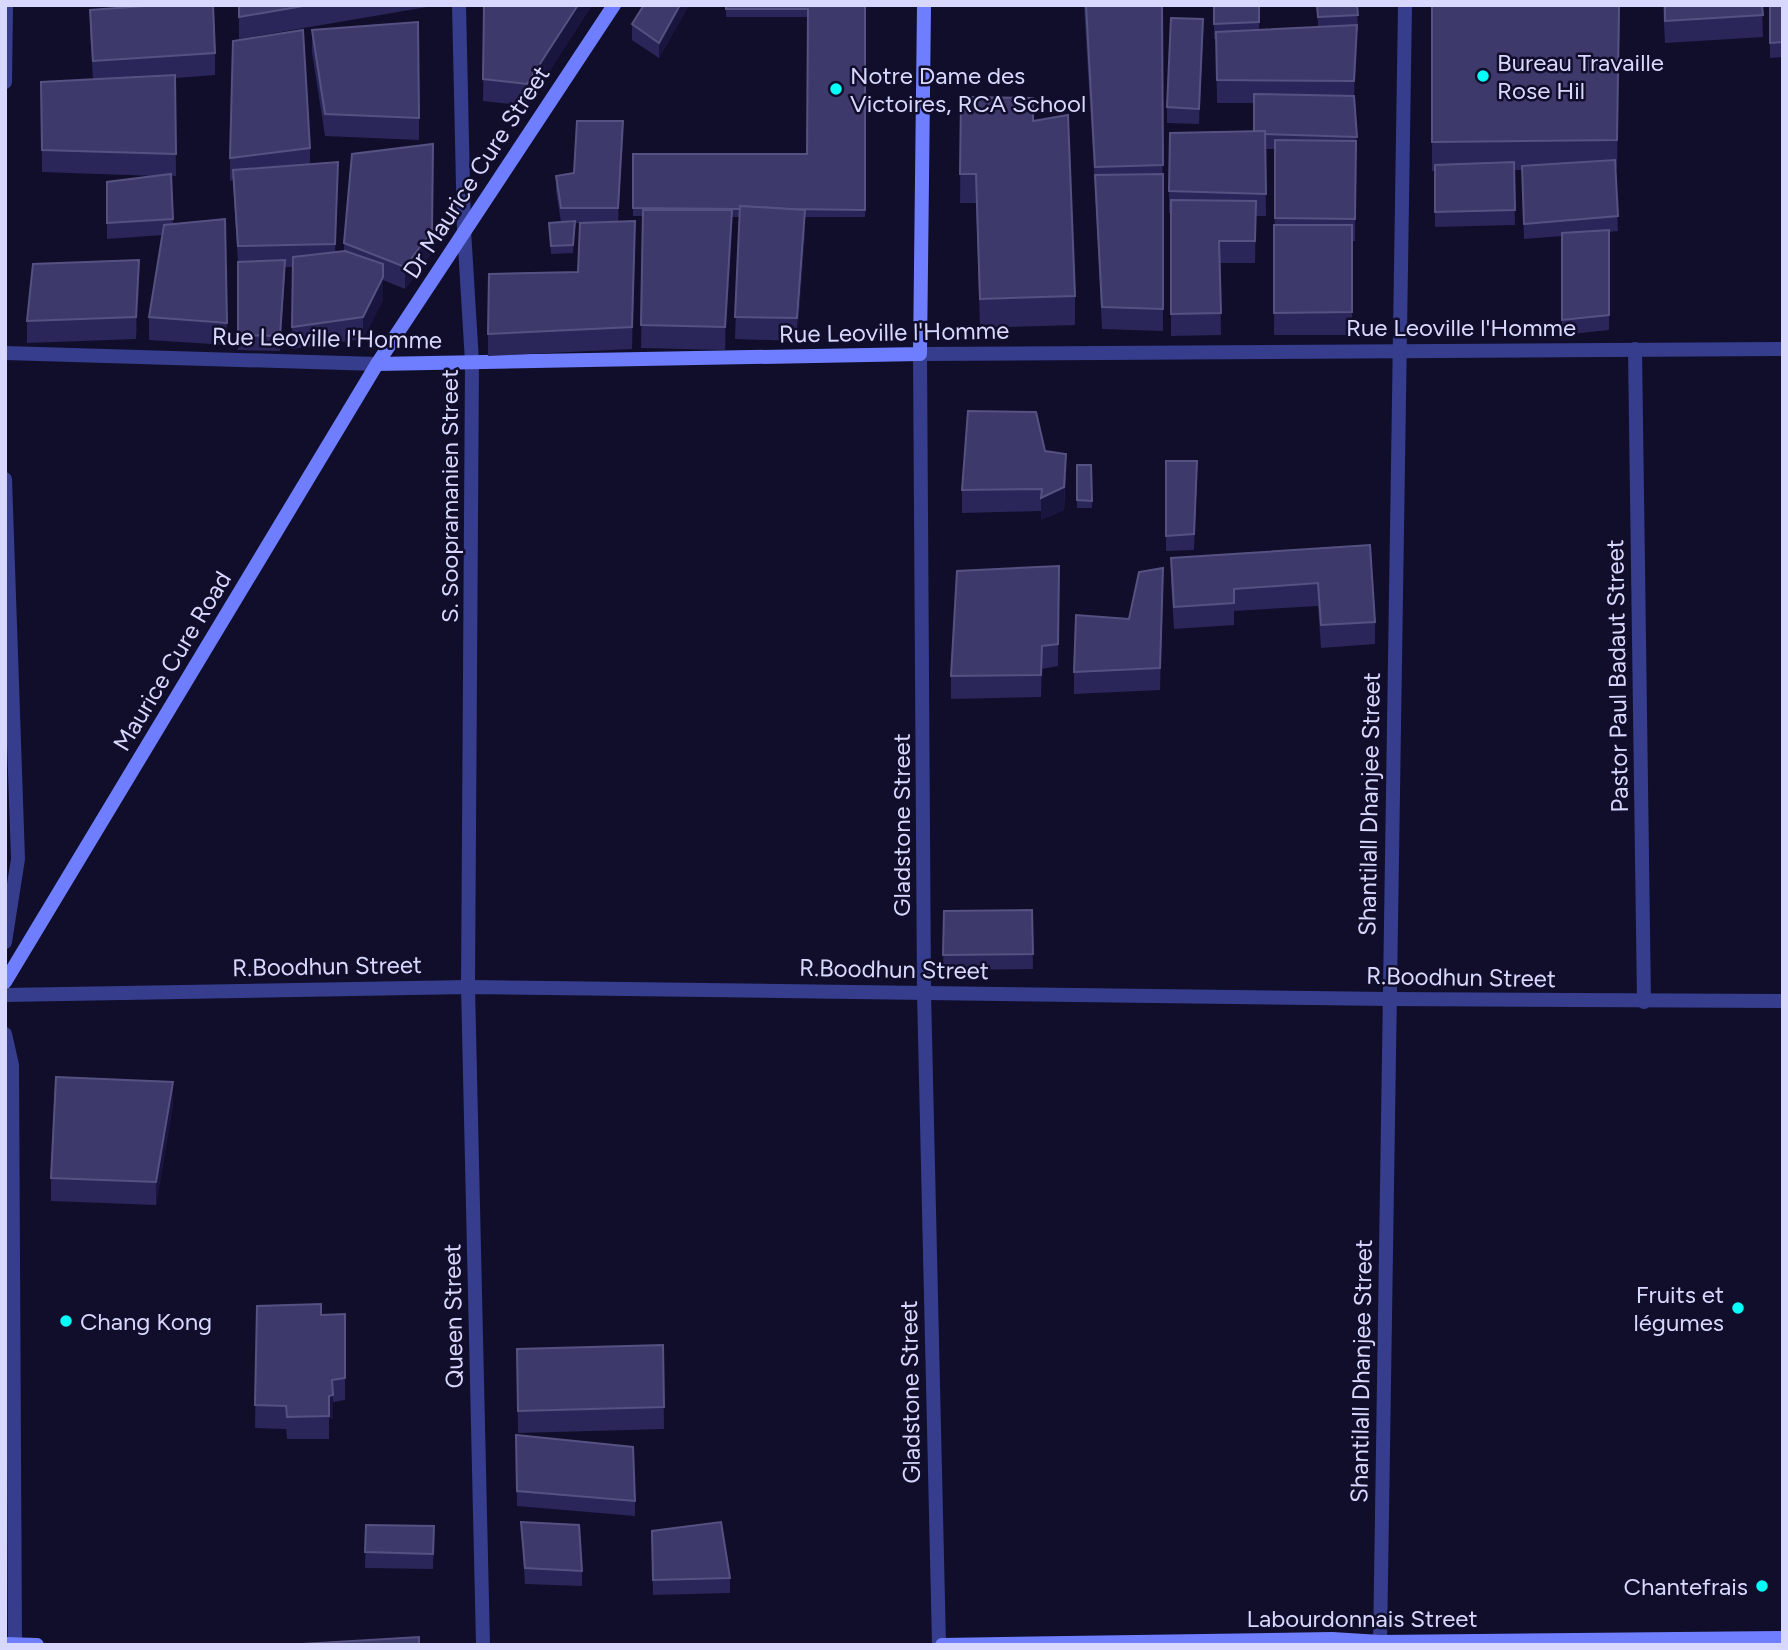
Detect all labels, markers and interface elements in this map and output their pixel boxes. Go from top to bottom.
place label: Bureau Travaille Rose Hil [1497,48,1664,105]
street label: Dr Maurice Cure Street [397,60,555,284]
place label: Notre Dame des Victoires, RCA School [850,61,1086,118]
marker: Bureau Travaille Rose Hil [1475,68,1491,84]
marker: Notre Dame des Victoires, RCA School [828,81,844,97]
street label: Rue Leoville l'Homme [1346,313,1576,342]
street label: Rue Leoville l'Homme [779,315,1009,349]
street label: Rue Leoville l'Homme [212,321,442,355]
street label: S. Soopramanien Street [435,369,464,623]
street label: Pastor Paul Badaut Street [1600,539,1634,813]
street label: Maurice Cure Road [107,566,237,756]
street label: Shantilall Dhanjee Street [1352,672,1386,936]
street label: Gladstone Street [887,733,916,917]
street label: R.Boodhun Street [232,950,422,982]
street label: R.Boodhun Street [799,953,989,985]
street label: R.Boodhun Street [1366,961,1556,993]
street label: Shantilall Dhanjee Street [1344,1239,1378,1503]
street label: Queen Street [437,1243,469,1389]
place label: Fruits et légumes [1633,1280,1724,1337]
street label: Gladstone Street [894,1300,926,1484]
marker: Fruits et légumes [1730,1300,1746,1316]
place label: Chang Kong [80,1307,212,1336]
marker: Chang Kong [58,1313,74,1329]
place label: Chantefrais [1624,1572,1748,1601]
marker: Chantefrais [1754,1578,1770,1594]
street label: Labourdonnais Street [1246,1604,1478,1633]

